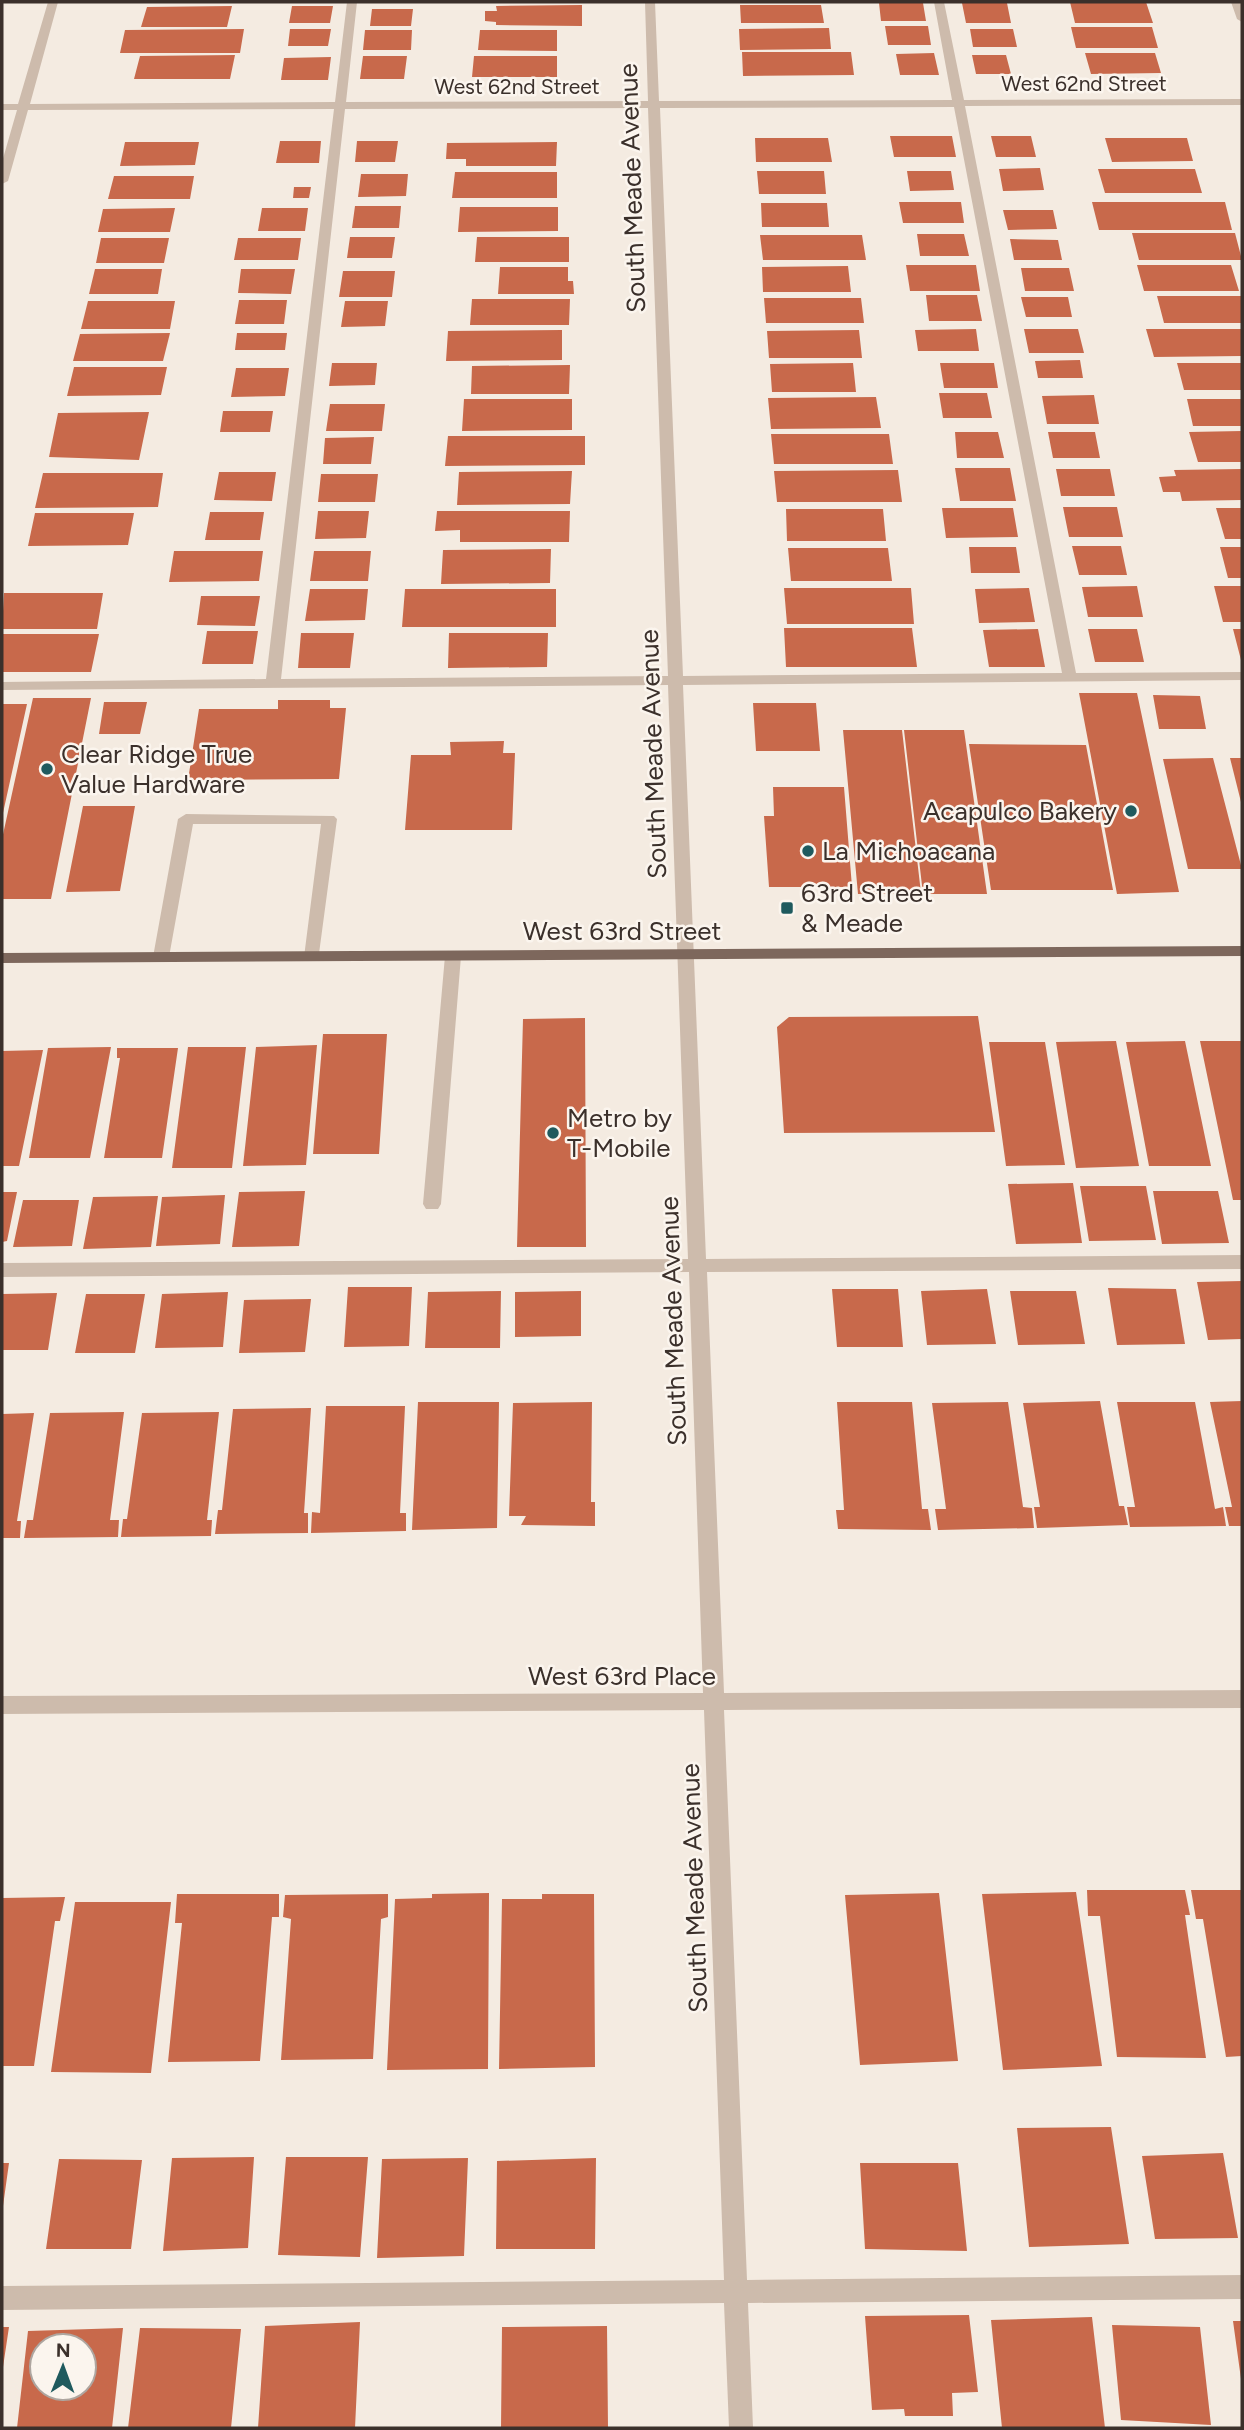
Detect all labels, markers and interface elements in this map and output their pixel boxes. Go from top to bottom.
street label: South Meade Avenue [612,63,652,313]
street label: West 62nd Street [1001,71,1167,96]
street label: West 62nd Street [434,74,600,99]
street label: South Meade Avenue [633,629,673,879]
place label: Clear Ridge True Value Hardware [61,738,252,800]
marker: Clear Ridge True Value Hardware [39,761,55,777]
place label: Acapulco Bakery [923,795,1117,827]
marker: Acapulco Bakery [1123,803,1139,819]
place label: La Michoacana [822,835,995,867]
marker: La Michoacana [800,843,816,859]
place label: 63rd Street & Meade [801,877,933,939]
marker: 63rd Street & Meade [779,900,795,916]
street label: West 63rd Street [523,915,721,947]
place label: Metro by T-Mobile [567,1102,672,1164]
marker: Metro by T-Mobile [545,1125,561,1141]
street label: South Meade Avenue [653,1196,693,1446]
street label: West 63rd Place [528,1660,716,1692]
street label: South Meade Avenue [674,1763,714,2013]
north arrow [28,2332,98,2402]
text: N [56,2339,71,2362]

